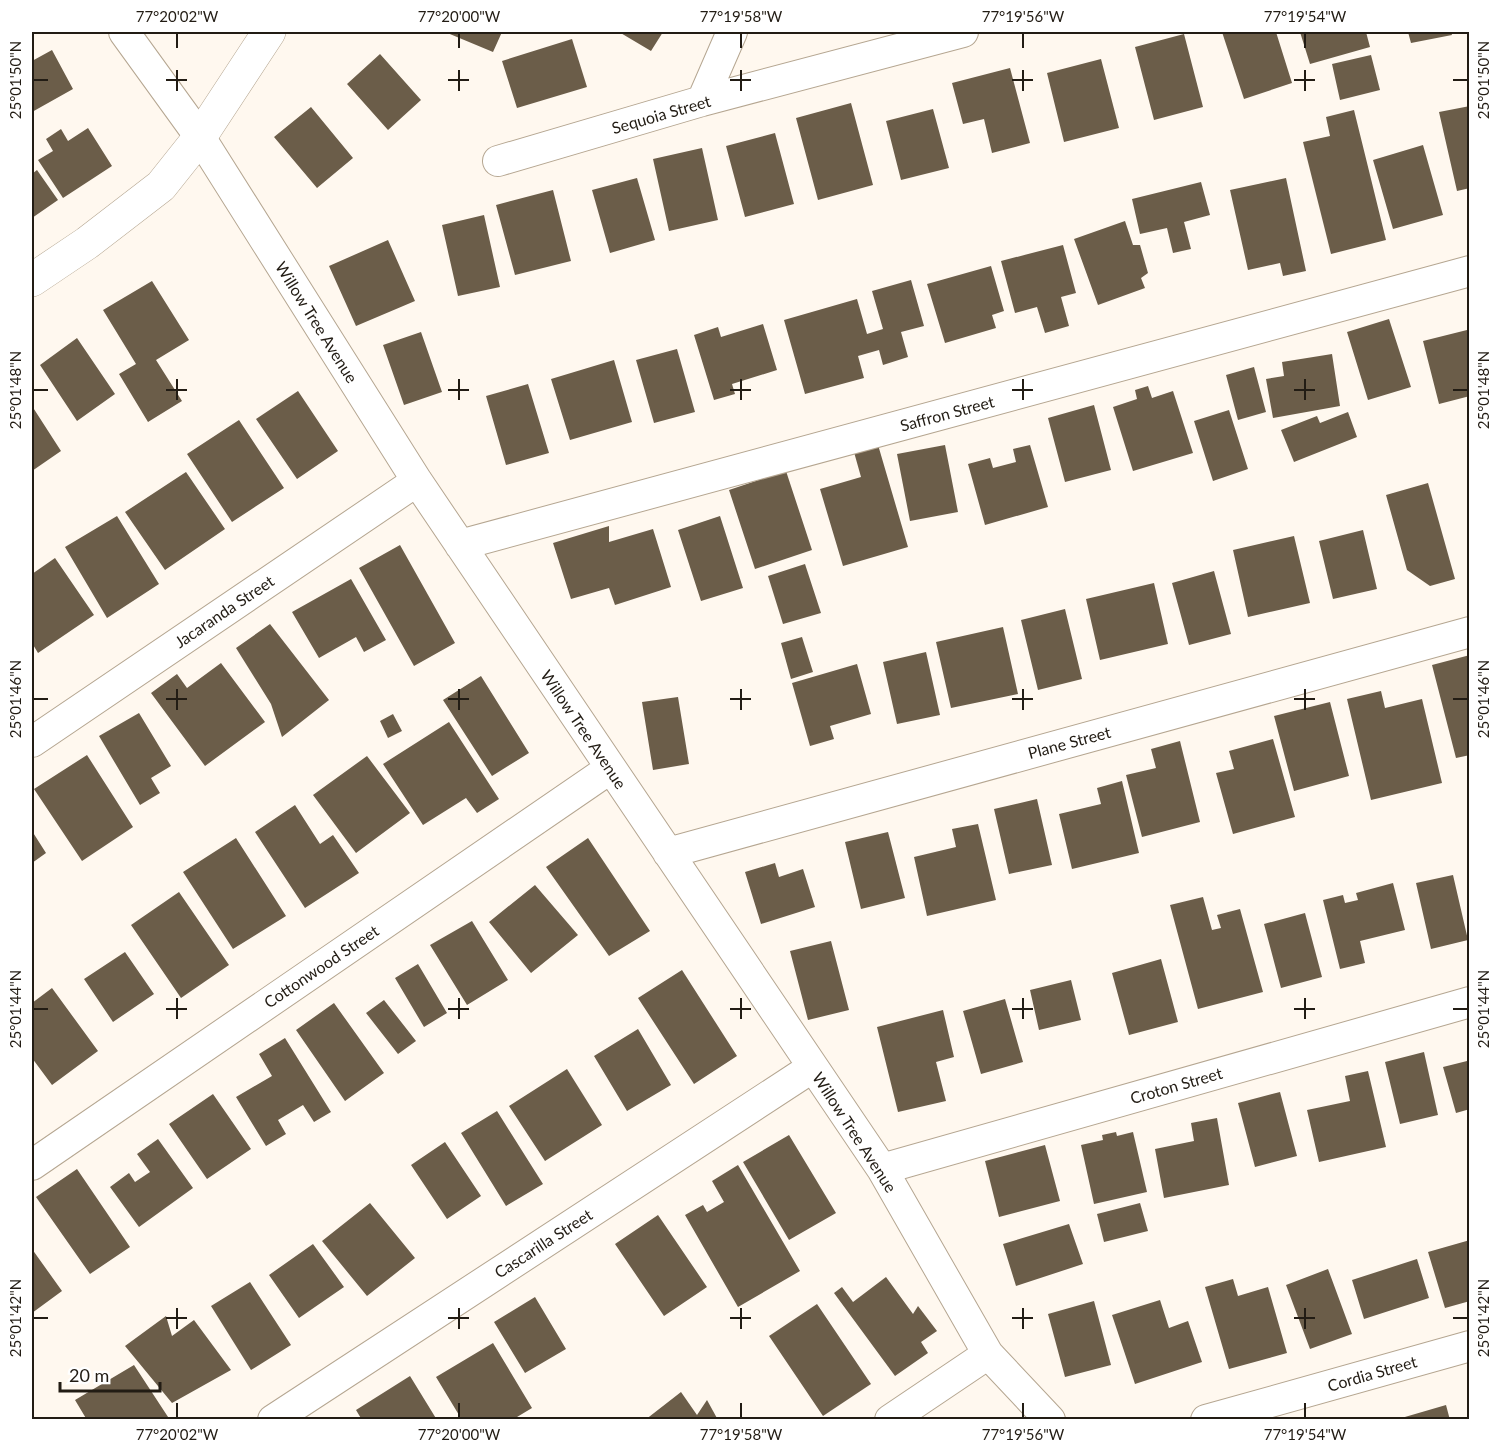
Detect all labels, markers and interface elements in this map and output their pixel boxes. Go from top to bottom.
text: 77°20'02"W [136,7,219,25]
text: 77°20'00"W [418,7,501,25]
text: 77°19'58"W [700,7,783,25]
text: 77°19'56"W [982,7,1065,25]
text: 77°19'54"W [1264,7,1347,25]
text: 25°01'50"N [6,41,24,119]
text: 25°01'50"N [1474,41,1492,119]
street label: Sequoia Street [609,91,713,137]
street label: Willow Tree Avenue [272,258,362,386]
text: 25°01'48"N [6,351,24,429]
text: 25°01'48"N [1474,351,1492,429]
street label: Saffron Street [898,391,996,435]
street label: Jacaranda Street [171,571,277,651]
text: 25°01'46"N [6,660,24,738]
text: 25°01'46"N [1474,660,1492,738]
street label: Willow Tree Avenue [537,666,631,792]
street label: Plane Street [1026,722,1113,762]
street label: Cottonwood Street [260,920,382,1011]
text: 25°01'44"N [6,970,24,1048]
text: 25°01'44"N [1474,970,1492,1048]
street label: Croton Street [1128,1063,1225,1107]
street label: Willow Tree Avenue [809,1068,901,1196]
street label: Cascarilla Street [491,1204,596,1282]
text: 25°01'42"N [6,1279,24,1357]
text: 25°01'42"N [1474,1279,1492,1357]
street label: Cordia Street [1325,1351,1419,1395]
scale bar [60,1355,160,1393]
text: 20 m [69,1364,109,1386]
text: 77°20'02"W [136,1425,219,1443]
text: 77°20'00"W [418,1425,501,1443]
text: 77°19'58"W [700,1425,783,1443]
text: 77°19'56"W [982,1425,1065,1443]
text: 77°19'54"W [1264,1425,1347,1443]

